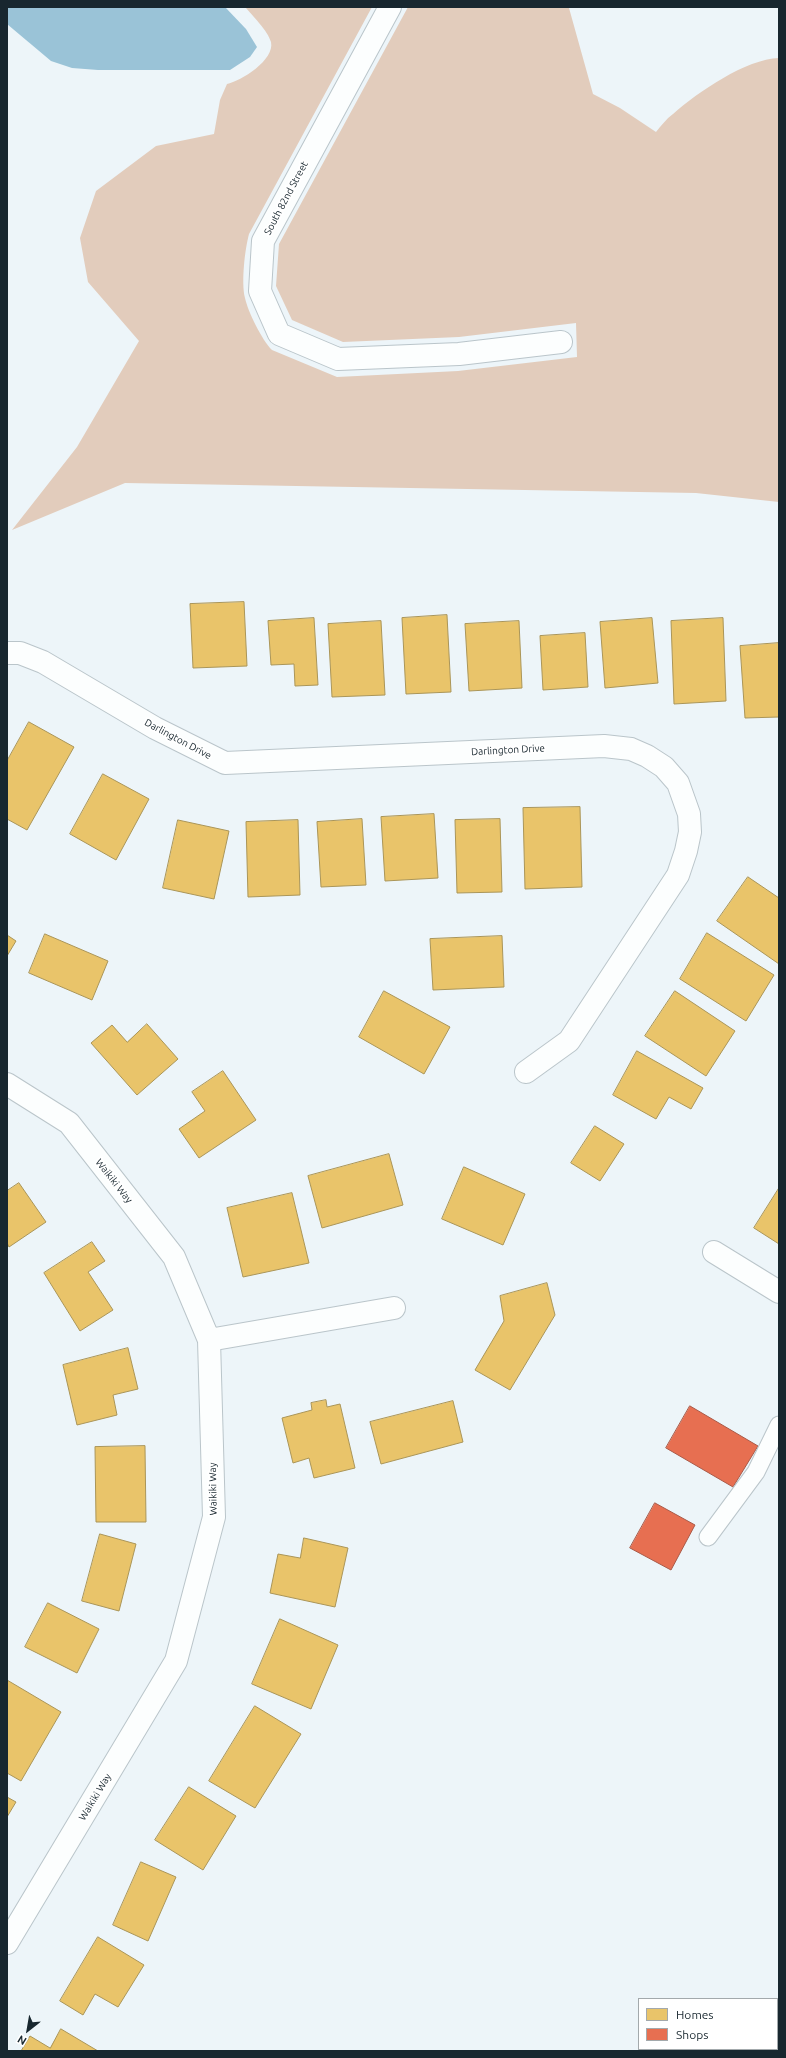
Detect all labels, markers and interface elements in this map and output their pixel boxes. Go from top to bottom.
street label: South 82nd Street [262,159,310,237]
street label: Darlington Drive [143,716,213,762]
street label: Darlington Drive [471,742,545,758]
street label: Waikiki Way [93,1156,135,1206]
street label: Waikiki Way [207,1462,219,1516]
street label: Waikiki Way [76,1771,114,1823]
legend [638,1998,778,2050]
text: Homes [676,2008,714,2021]
north arrow [8,2010,48,2050]
text: Shops [676,2028,708,2041]
text: N [15,2033,28,2048]

